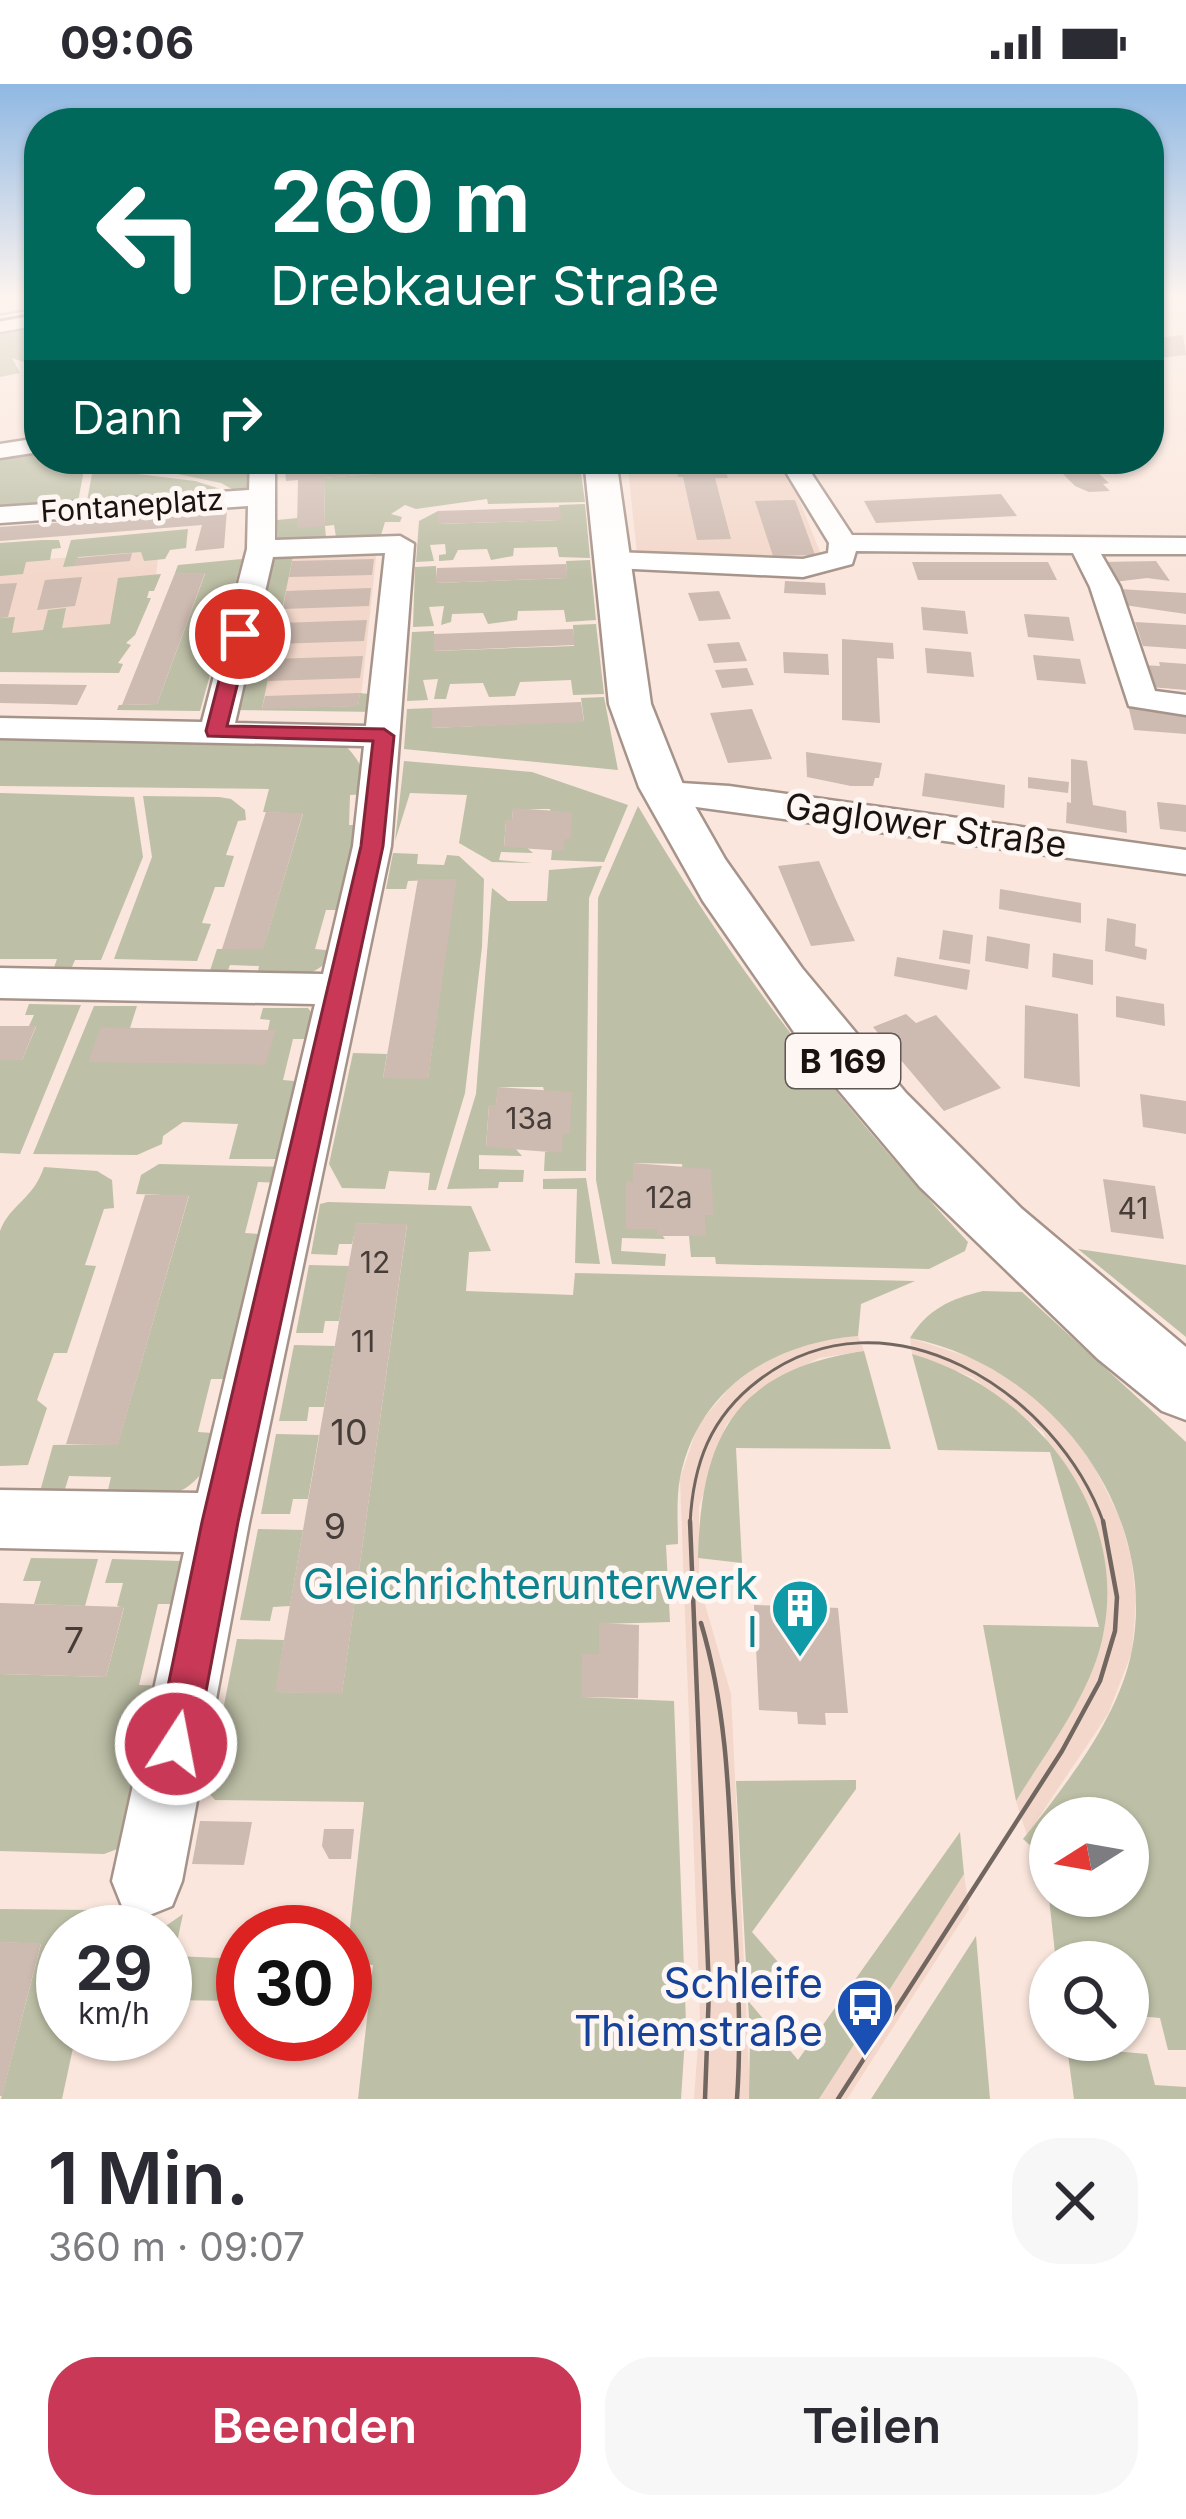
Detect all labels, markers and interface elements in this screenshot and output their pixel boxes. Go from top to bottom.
text: 09:06 [60,15,194,70]
text: 260 m [270,151,531,252]
icon: left [72,156,228,312]
text: Drebkauer Straße [270,253,720,318]
icon: right [207,384,273,450]
text: Dann [72,390,183,445]
street label: Fontaneplatz [39,481,225,529]
pin [189,583,291,685]
icon: arrive [207,601,273,667]
street label: Gaglower Straße [782,783,1070,867]
road number: B 169 [786,1034,900,1088]
house number: 13a [505,1100,553,1136]
house number: 12a [645,1179,693,1215]
house number: 41 [1118,1190,1149,1226]
house number: 12 [360,1244,390,1280]
house number: 11 [351,1323,375,1359]
house number: 10 [330,1410,368,1454]
house number: 9 [324,1504,346,1548]
place label: Gleichrichterunterwerk I [303,1558,758,1657]
building icon: Gleichrichterunterwerk I [769,1577,831,1659]
house number: 7 [64,1618,84,1662]
position arrow [113,1681,239,1807]
north arrow [1029,1797,1149,1917]
map controls [1029,1797,1149,2061]
speed limit sign: 30 [216,1905,372,2061]
text: 29 [76,1932,152,2004]
button: search [1029,1941,1149,2061]
place label: Schleife Thiemstraße [574,1957,823,2056]
bus stop icon: Schleife Thiemstraße [834,1976,896,2058]
text: km/h [78,1995,150,2031]
text: 1 Min. [48,2134,249,2221]
button: close [1012,2138,1138,2264]
text: 360 m · 09:07 [48,2223,305,2270]
button: Beenden [48,2357,581,2495]
button: Teilen [605,2357,1138,2495]

